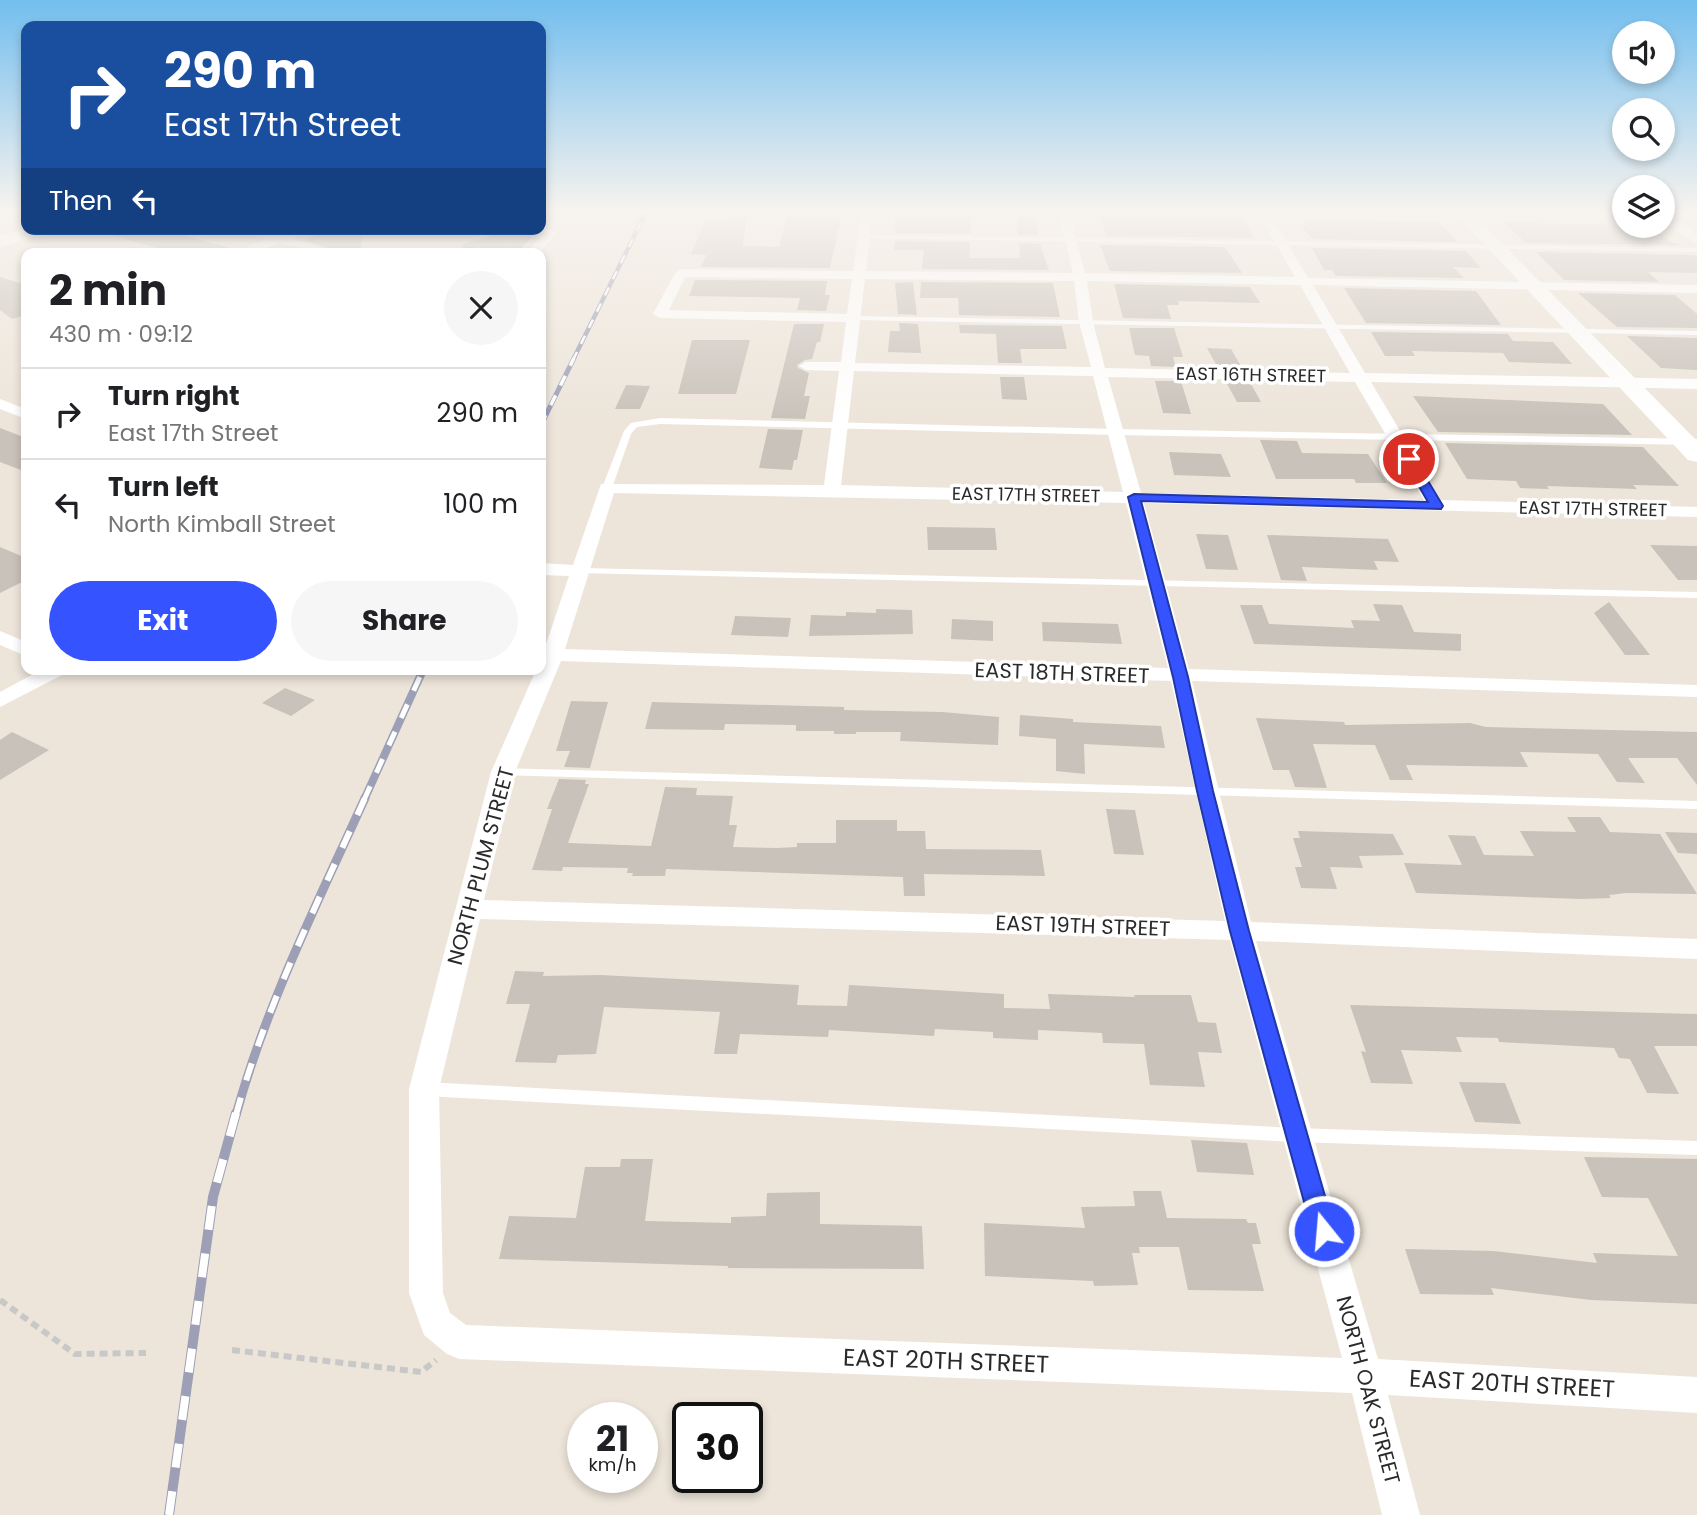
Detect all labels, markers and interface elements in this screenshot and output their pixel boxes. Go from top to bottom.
map controls [1612,21,1675,238]
button: sound [1612,21,1675,84]
text: 290 m [164,37,316,105]
icon: right [49,49,140,140]
button: search [1612,98,1675,161]
text: East 17th Street [164,102,401,147]
button: layers [1612,175,1675,238]
icon: left [126,182,164,220]
text: Then [49,183,112,219]
text: 2 min [49,261,167,320]
button: close [444,271,518,345]
text: 430 m · 09:12 [49,318,193,350]
street label: EAST 16TH STREET [1176,361,1327,388]
text: Turn right [108,378,240,414]
icon: right [49,395,87,433]
text: 290 m [437,395,518,431]
text: East 17th Street [108,417,278,449]
pin [1379,429,1439,489]
icon: arrive [1390,440,1428,478]
text: Turn left [108,469,219,505]
street label: EAST 17TH STREET [952,481,1101,508]
icon: left [49,486,87,524]
text: 100 m [443,486,518,522]
street label: EAST 17TH STREET [1519,495,1668,522]
text: North Kimball Street [108,508,336,540]
button: Exit [49,581,277,661]
button: Share [291,581,518,661]
street label: EAST 18TH STREET [974,655,1150,690]
street label: NORTH PLUM STREET [440,764,521,968]
street label: EAST 19TH STREET [995,908,1171,943]
position arrow [1287,1194,1361,1268]
street label: NORTH OAK STREET [1329,1293,1408,1487]
street label: EAST 20TH STREET [842,1340,1050,1381]
street label: EAST 20TH STREET [1408,1362,1616,1405]
speed limit sign: 30 [672,1402,763,1493]
text: 21 [596,1414,629,1463]
text: km/h [589,1452,636,1477]

